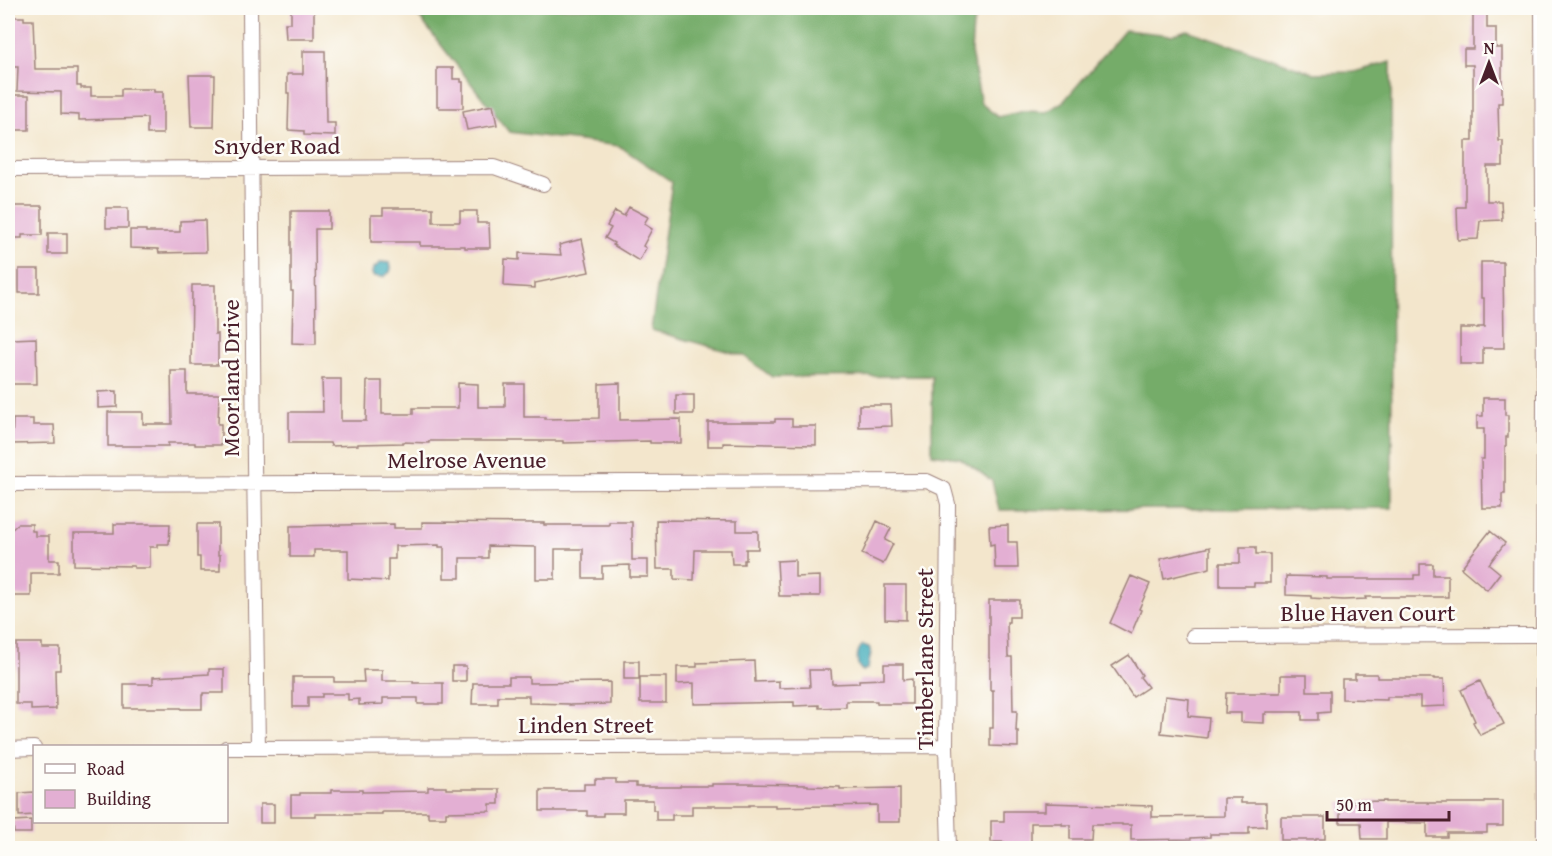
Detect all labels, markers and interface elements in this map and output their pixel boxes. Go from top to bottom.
north arrow [1459,33,1519,93]
text: N [1484,36,1495,60]
street label: Snyder Road [214,128,340,163]
street label: Moorland Drive [213,299,248,457]
street label: Melrose Avenue [387,442,547,477]
street label: Timberlane Street [907,567,942,750]
street label: Blue Haven Court [1281,595,1456,630]
street label: Linden Street [518,707,654,742]
legend [33,745,228,823]
text: Road [87,755,125,782]
scale bar [1327,784,1448,822]
text: Building [87,785,151,812]
text: 50 m [1336,791,1372,818]

